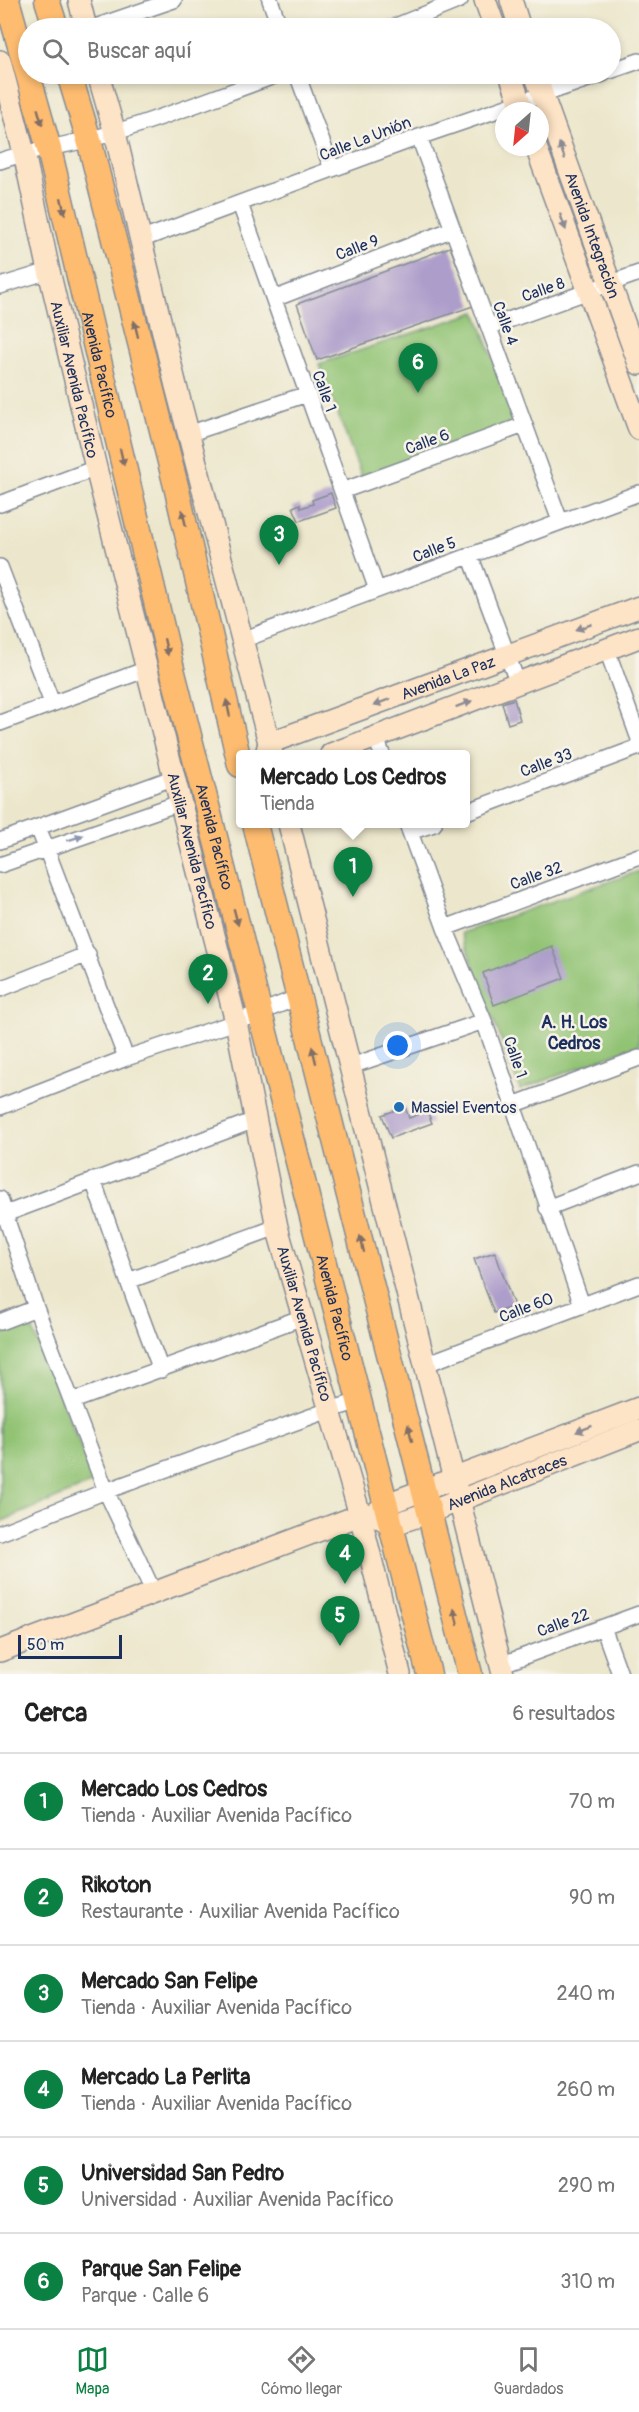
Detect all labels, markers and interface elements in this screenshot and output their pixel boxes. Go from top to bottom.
search box [18,18,621,84]
icon: search [39,35,72,68]
text: Buscar aquí [87,37,192,65]
north arrow [495,102,549,156]
one-way arrow [36,108,45,126]
street label: Calle La Unión [317,112,414,166]
one-way arrow [556,142,566,160]
street label: Avenida Integración [560,169,624,301]
one-way arrow [58,197,68,215]
one-way arrow [559,213,569,231]
street label: Calle 9 [333,231,382,265]
street label: Calle 8 [519,273,568,307]
street label: Auxiliar Avenida Pacífico [45,299,102,461]
street label: Calle 4 [488,299,522,348]
street label: Avenida Pacífico [77,309,121,420]
one-way arrow [131,320,140,338]
pin: 6 [398,344,438,393]
street label: Calle 1 [307,368,341,415]
street label: Calle 6 [402,425,452,459]
one-way arrow [117,448,127,466]
one-way arrow [178,509,188,528]
pin: 3 [260,516,298,565]
street label: Calle 5 [410,533,459,567]
one-way arrow [575,623,593,632]
one-way arrow [162,638,172,656]
street label: Avenida La Paz [398,652,498,705]
one-way arrow [372,697,390,707]
one-way arrow [223,699,232,718]
one-way arrow [455,699,473,709]
street label: Calle 33 [517,744,575,782]
popup [236,750,470,828]
text: Mercado Los Cedros [260,763,446,791]
street label: Auxiliar Avenida Pacífico [162,770,221,932]
street label: Avenida Pacífico [191,781,237,893]
text: Tienda [260,791,315,816]
one-way arrow [66,833,84,843]
pin: 1 [334,848,372,897]
street label: Calle 32 [507,857,565,895]
one-way arrow [232,908,242,926]
pin: 2 [188,954,228,1004]
district label: A. H. Los Cedros [541,1011,608,1055]
your location [383,1031,412,1060]
street label: Calle 1 [499,1034,531,1081]
one-way arrow [308,1046,318,1065]
place label: Massiel Eventos [411,1098,516,1118]
marker: Massiel Eventos [392,1100,406,1114]
one-way arrow [357,1235,366,1253]
street label: Auxiliar Avenida Pacífico [272,1243,336,1404]
street label: Avenida Pacífico [311,1252,358,1363]
street label: Calle 60 [496,1288,556,1327]
one-way arrow [405,1424,415,1442]
one-way arrow [575,1424,593,1434]
street label: Avenida Alcatraces [444,1450,570,1515]
pin: 4 [326,1534,364,1584]
pin: 5 [320,1596,360,1646]
street label: Calle 22 [534,1604,592,1642]
one-way arrow [451,1608,461,1626]
scale bar [18,1632,122,1660]
text: 50 m [27,1635,64,1655]
text: Cerca [24,1697,87,1729]
text: 6 resultados [513,1701,615,1726]
text: Mercado Los Cedros [81,1775,267,1803]
text: 1 [40,1789,47,1814]
text: 70 m [569,1789,615,1814]
text: Tienda · Auxiliar Avenida Pacífico [81,1803,352,1828]
text: Rikoton [81,1871,152,1899]
text: 2 [38,1885,49,1910]
text: 90 m [569,1885,615,1910]
text: Restaurante · Auxiliar Avenida Pacífico [81,1899,400,1924]
text: Mercado San Felipe [81,1967,257,1995]
text: 3 [38,1981,49,2006]
text: 240 m [556,1981,615,2006]
text: Tienda · Auxiliar Avenida Pacífico [81,1995,352,2020]
text: Mercado La Perlita [81,2063,250,2091]
text: 4 [38,2077,49,2102]
text: 260 m [556,2077,615,2102]
text: Tienda · Auxiliar Avenida Pacífico [81,2091,352,2116]
text: Universidad San Pedro [81,2159,284,2187]
text: 5 [38,2173,49,2198]
text: 290 m [558,2173,615,2198]
text: Universidad · Auxiliar Avenida Pacífico [81,2187,394,2212]
text: Parque San Felipe [81,2255,241,2283]
text: 6 [38,2269,49,2294]
text: 310 m [560,2269,615,2294]
text: Parque · Calle 6 [81,2283,209,2308]
tab: Mapa [76,2343,110,2399]
tab: Cómo llegar [261,2343,342,2399]
tab: Guardados [493,2343,563,2399]

